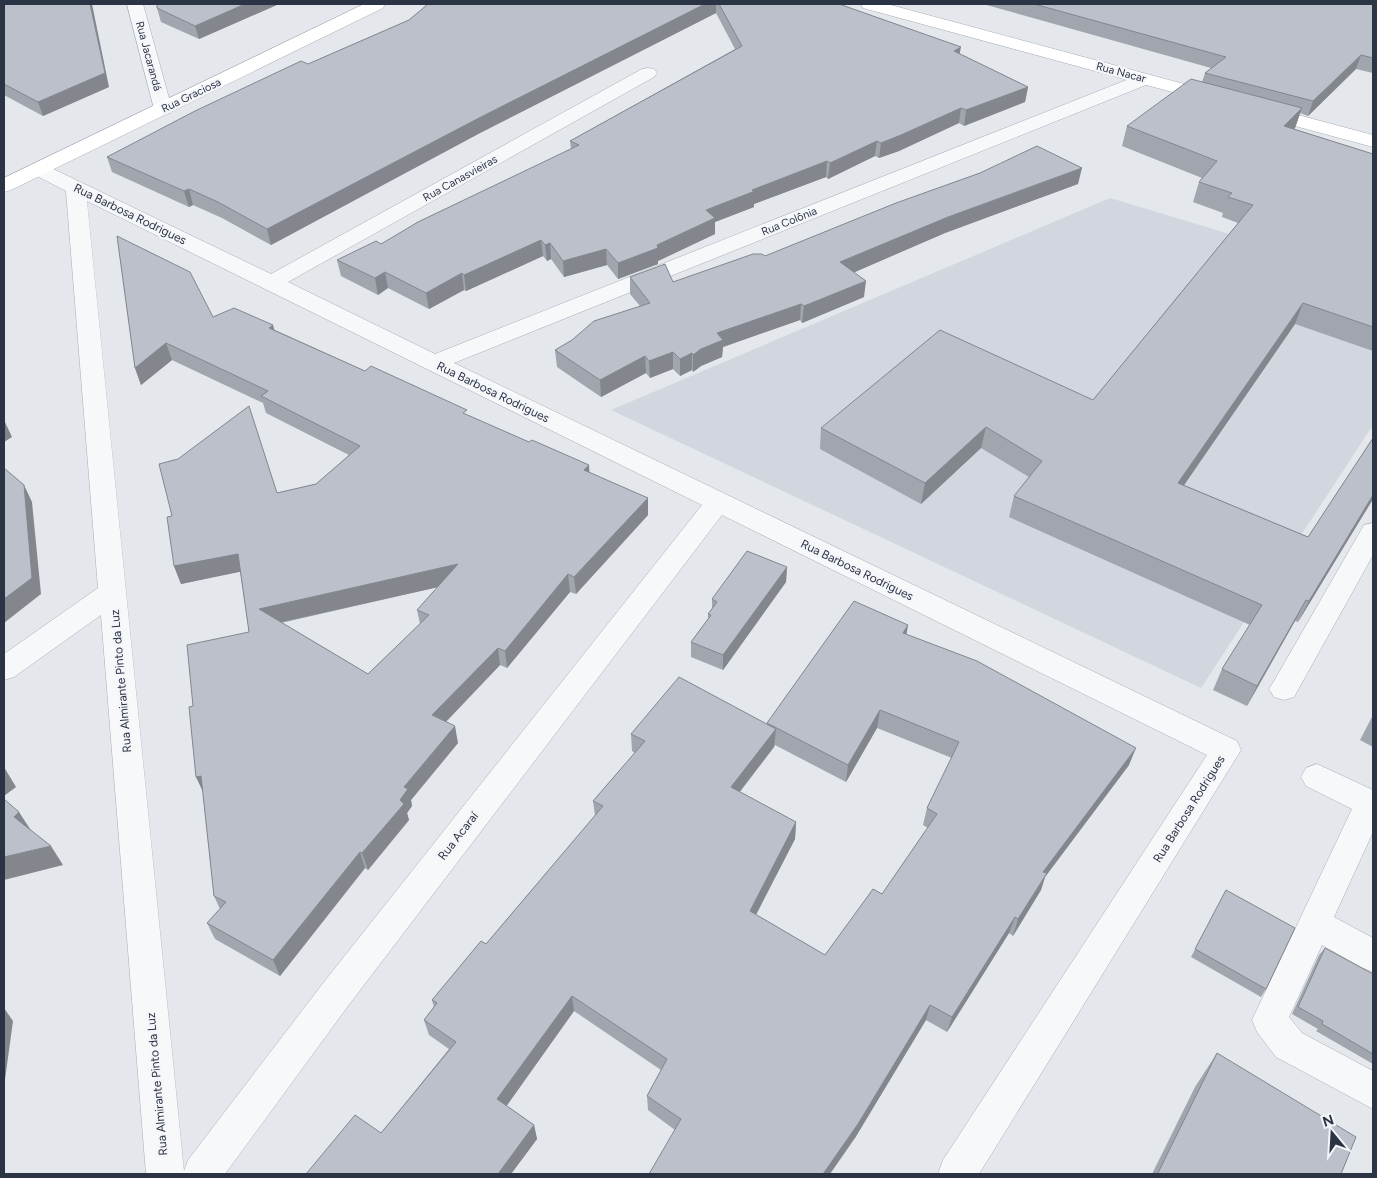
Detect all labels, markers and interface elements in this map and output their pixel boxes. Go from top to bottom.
street label: Rua Jacarandá [133,20,164,92]
street label: Rua Nacar [1095,60,1147,85]
street label: Rua Graciosa [159,75,223,115]
street label: Rua Canasvieiras [421,153,500,204]
street label: Rua Barbosa Rodrigues [71,181,189,248]
street label: Rua Colônia [760,204,819,238]
street label: Rua Barbosa Rodrigues [434,359,552,426]
street label: Rua Barbosa Rodrigues [798,537,916,604]
street label: Rua Almirante Pinto da Luz [108,609,134,753]
street label: Rua Barbosa Rodrigues [1150,752,1228,865]
street label: Rua Acaraí [435,808,482,863]
street label: Rua Almirante Pinto da Luz [144,1012,170,1156]
north arrow [1307,1108,1357,1158]
text: N [1320,1111,1336,1131]

